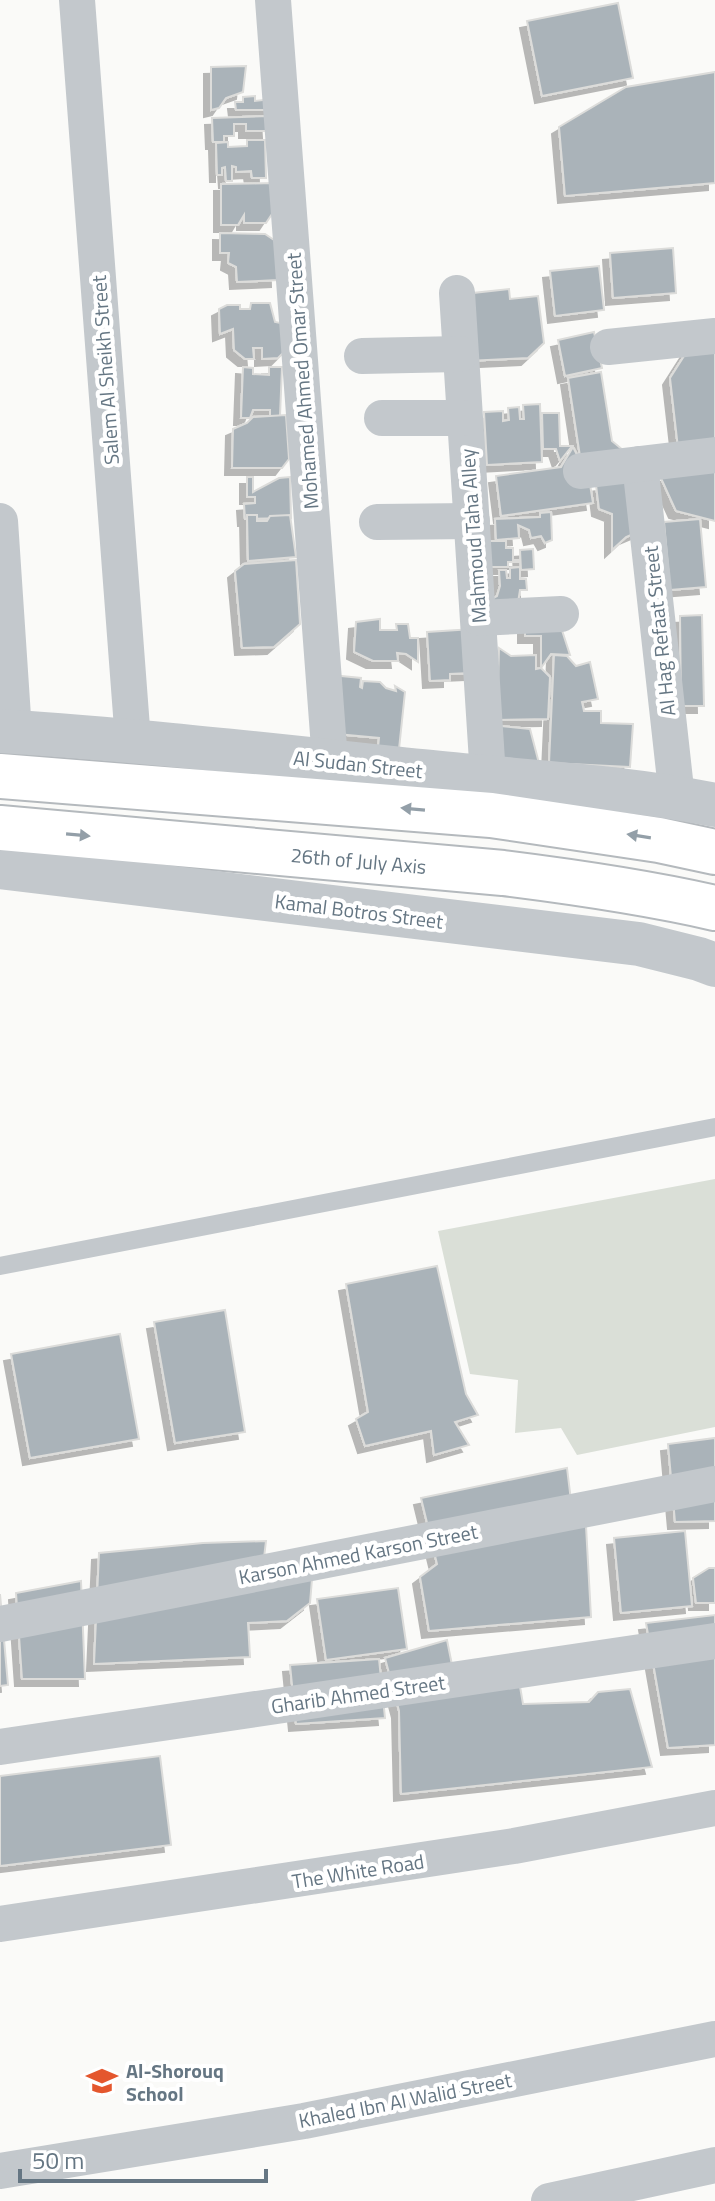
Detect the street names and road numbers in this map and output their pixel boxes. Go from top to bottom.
street label: Mohamed Ahmed Omar Street [278,252,326,510]
street label: Salem Al Sheikh Street [83,274,127,466]
street label: Mahmoud Taha Alley [451,447,495,624]
street label: Al Hag Refaat Street [635,544,683,718]
street label: Al Sudan Street [292,742,424,786]
street label: 26th of July Axis [289,839,428,882]
street label: Kamal Botros Street [273,885,445,937]
street label: Karson Ahmed Karson Street [236,1516,480,1592]
street label: Gharib Ahmed Street [269,1666,447,1722]
street label: The White Road [290,1845,426,1897]
street label: Khaled Ibn Al Walid Street [296,2064,514,2136]

